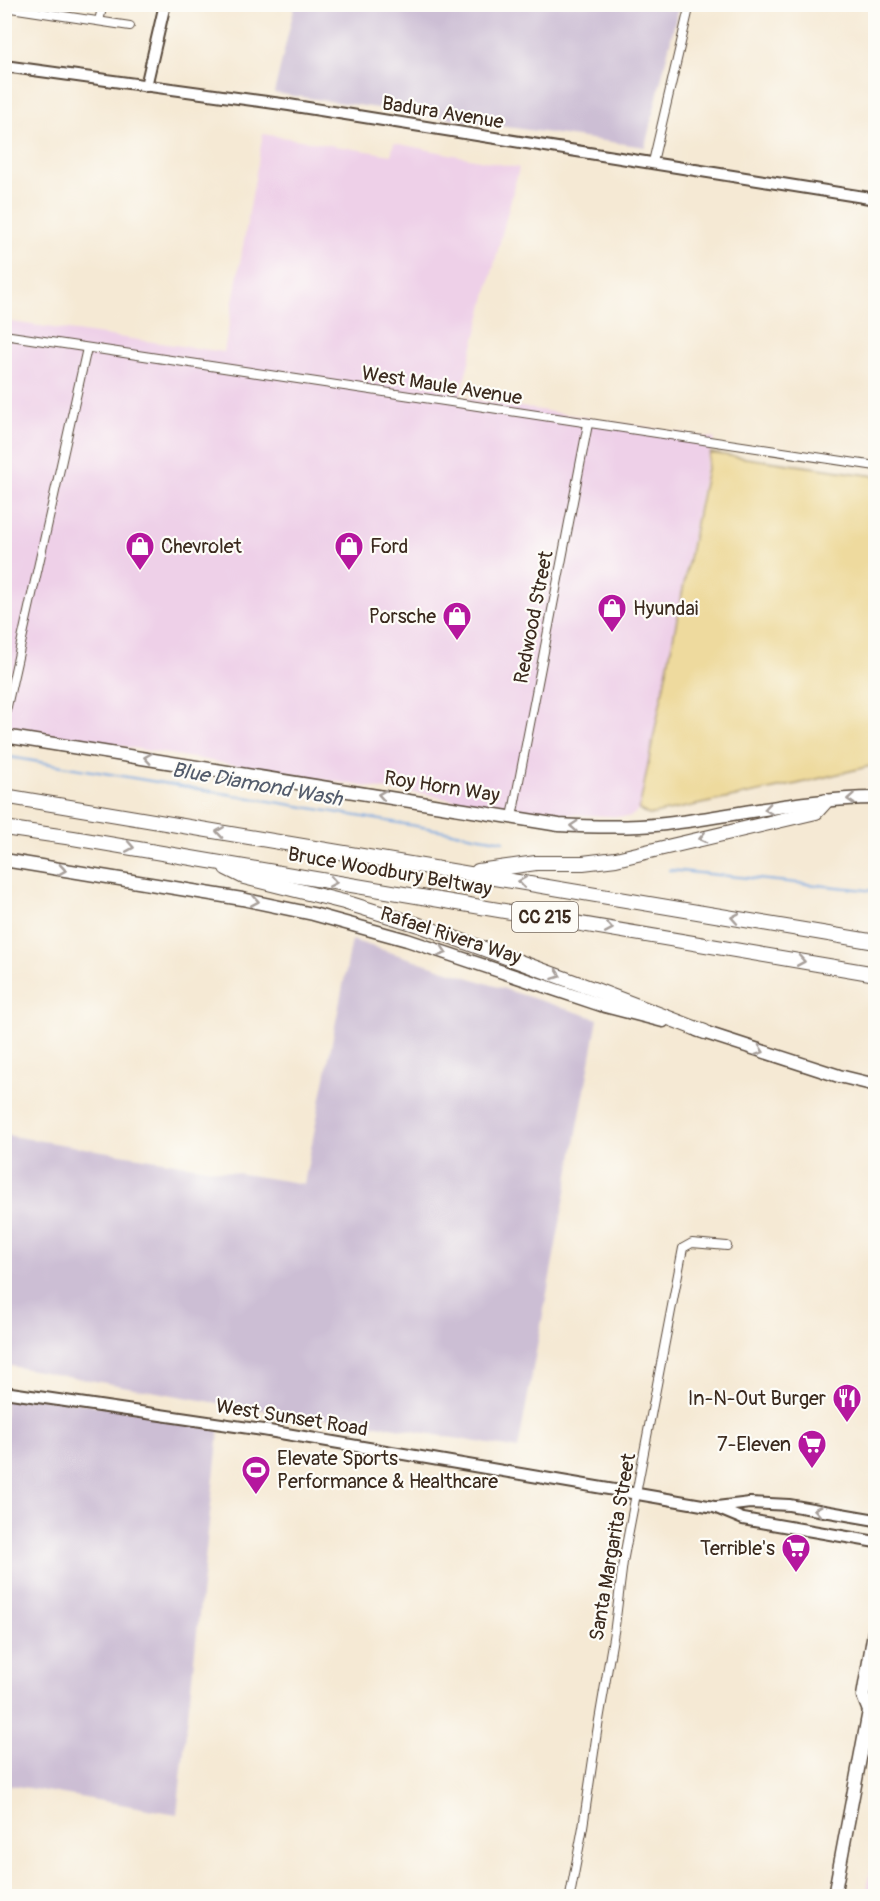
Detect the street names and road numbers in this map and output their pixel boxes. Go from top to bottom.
street label: Badura Avenue [380,91,506,134]
street label: West Maule Avenue [360,360,524,411]
street label: Redwood Street [508,548,559,686]
street label: Roy Horn Way [383,765,502,808]
street label: Bruce Woodbury Beltway [286,841,494,902]
street label: Rafael Rivera Way [377,901,525,970]
road number: CC 215 [512,902,578,932]
street label: West Sunset Road [214,1393,370,1442]
street label: Santa Margarita Street [584,1450,641,1643]

